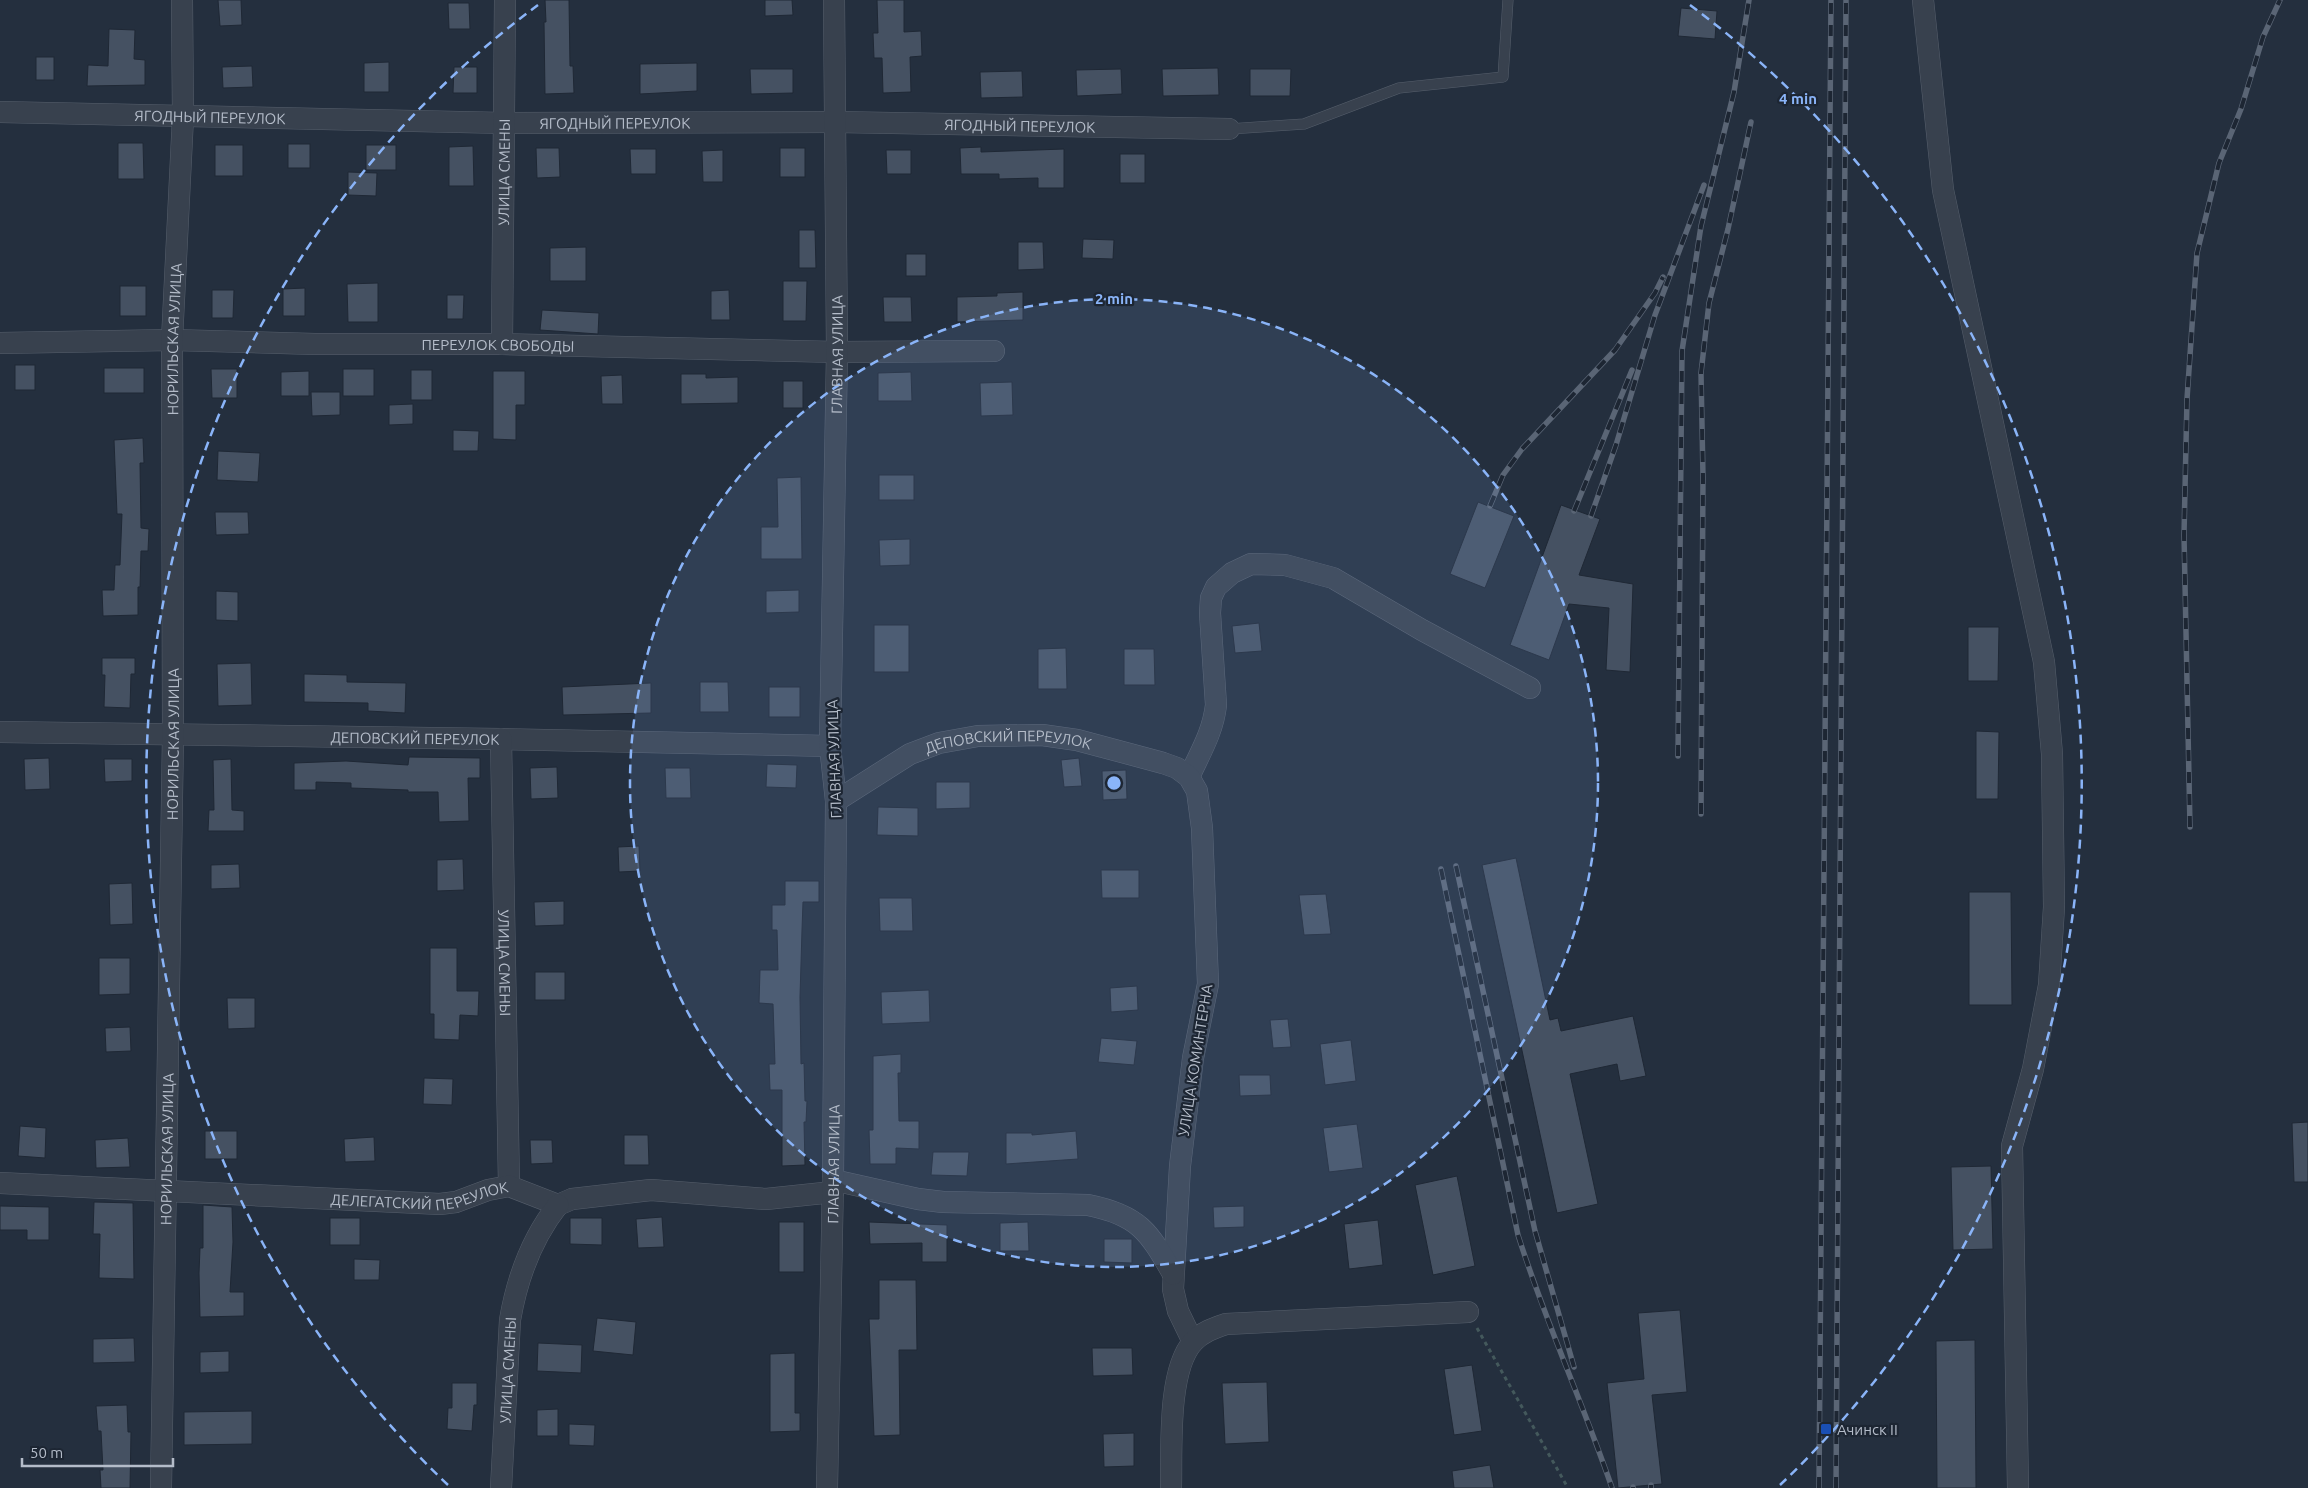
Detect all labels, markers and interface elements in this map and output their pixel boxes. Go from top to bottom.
text: 4 min [1779,90,1817,107]
street label: ЯГОДНЫЙ ПЕРЕУЛОК [134,106,286,127]
street label: ЯГОДНЫЙ ПЕРЕУЛОК [539,114,690,131]
street label: ЯГОДНЫЙ ПЕРЕУЛОК [944,115,1095,135]
street label: УЛИЦА СМЕНЫ [495,119,512,225]
street label: НОРИЛЬСКАЯ УЛИЦА [163,262,184,415]
text: 2 min [1095,290,1133,307]
street label: ГЛАВНАЯ УЛИЦА [827,295,846,414]
street label: ПЕРЕУЛОК СВОБОДЫ [421,335,575,354]
street label: НОРИЛЬСКАЯ УЛИЦА [163,668,182,820]
street label: ГЛАВНАЯ УЛИЦА [823,699,845,819]
street label: ДЕПОВСКИЙ ПЕРЕУЛОК [922,726,1094,756]
street label: ДЕПОВСКИЙ ПЕРЕУЛОК [330,728,500,747]
centre of rings [1105,774,1123,792]
street label: УЛИЦА СМЕНЫ [496,910,514,1016]
street label: УЛИЦА КОМИНТЕРНА [1175,983,1215,1137]
street label: НОРИЛЬСКАЯ УЛИЦА [157,1073,176,1225]
street label: ГЛАВНАЯ УЛИЦА [824,1104,842,1224]
street label: ДЕЛЕГАТСКИЙ ПЕРЕУЛОК [330,1178,509,1213]
street label: УЛИЦА СМЕНЫ [496,1316,519,1424]
place label: Ачинск II [1837,1421,1898,1438]
marker: Ачинск II [1819,1422,1833,1436]
scale bar [22,1436,174,1468]
text: 50 m [30,1444,63,1461]

